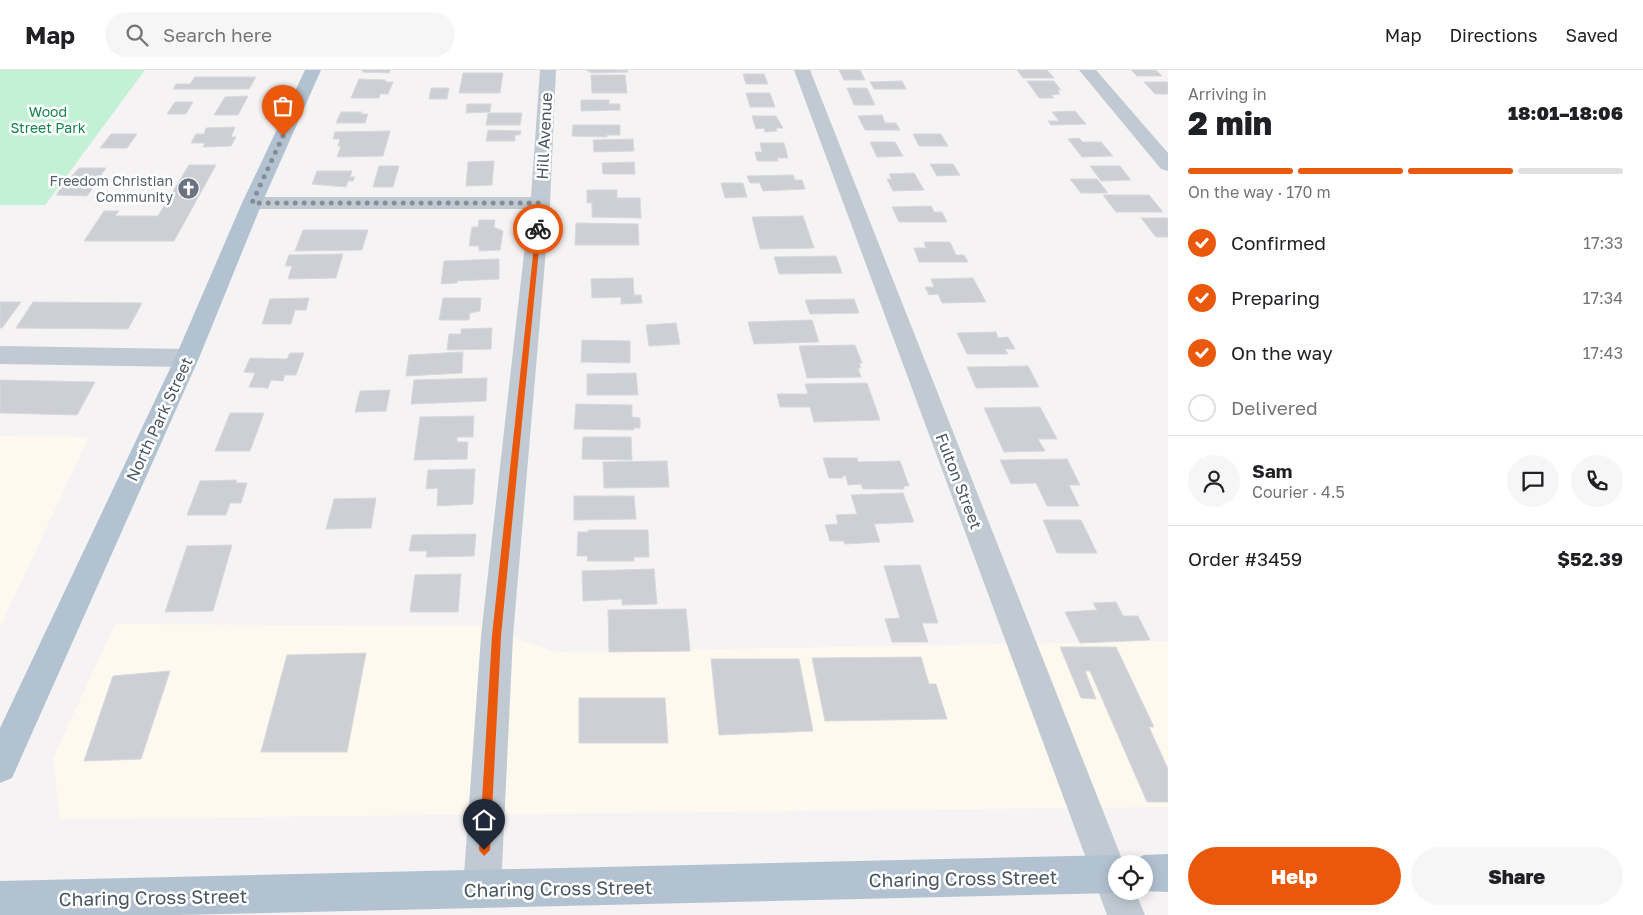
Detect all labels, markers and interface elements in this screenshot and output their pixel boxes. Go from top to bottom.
search box [105,12,455,57]
text: Map [25,20,75,49]
icon: search [123,21,151,49]
text: Search here [163,23,272,46]
text: Map [1385,24,1421,46]
text: Directions [1449,24,1537,46]
text: Saved [1565,24,1618,46]
text: Arriving in [1188,84,1267,104]
pin [262,85,304,136]
icon: bag [269,92,297,120]
street label: Hill Avenue [532,92,556,180]
text: 18:01–18:06 [1508,101,1623,124]
park label: Wood Street Park [10,103,86,136]
text: 2 min [1188,104,1272,142]
place label: Freedom Christian Community [50,172,173,205]
church icon: Freedom Christian Community [177,176,201,200]
text: On the way · 170 m [1188,182,1331,202]
courier [513,204,563,254]
icon: bike [524,215,552,243]
icon: check [1188,229,1216,257]
text: Confirmed [1231,231,1326,254]
text: 17:33 [1583,233,1623,253]
icon: check [1188,284,1216,312]
text: Preparing [1231,286,1320,309]
text: 17:34 [1583,288,1623,308]
icon: check [1188,339,1216,367]
text: On the way [1231,341,1333,364]
text: 17:43 [1583,343,1623,363]
street label: North Park Street [122,354,196,484]
text: Delivered [1231,396,1318,419]
street label: Fulton Street [932,430,986,532]
button: person [1188,455,1240,507]
button: chat [1507,455,1559,507]
button: phone [1571,455,1623,507]
text: Sam [1252,459,1292,482]
text: Courier · 4.5 [1252,482,1345,502]
text: Order #3459 [1188,547,1302,570]
text: $52.39 [1557,547,1623,570]
pin [463,799,505,850]
icon: home [470,806,498,834]
button: Help [1188,847,1401,905]
button: Share [1411,847,1623,905]
map controls [1108,855,1153,900]
button: locate [1108,855,1153,900]
street label: Charing Cross Street [868,865,1058,891]
street label: Charing Cross Street [463,875,653,901]
street label: Charing Cross Street [58,884,248,910]

